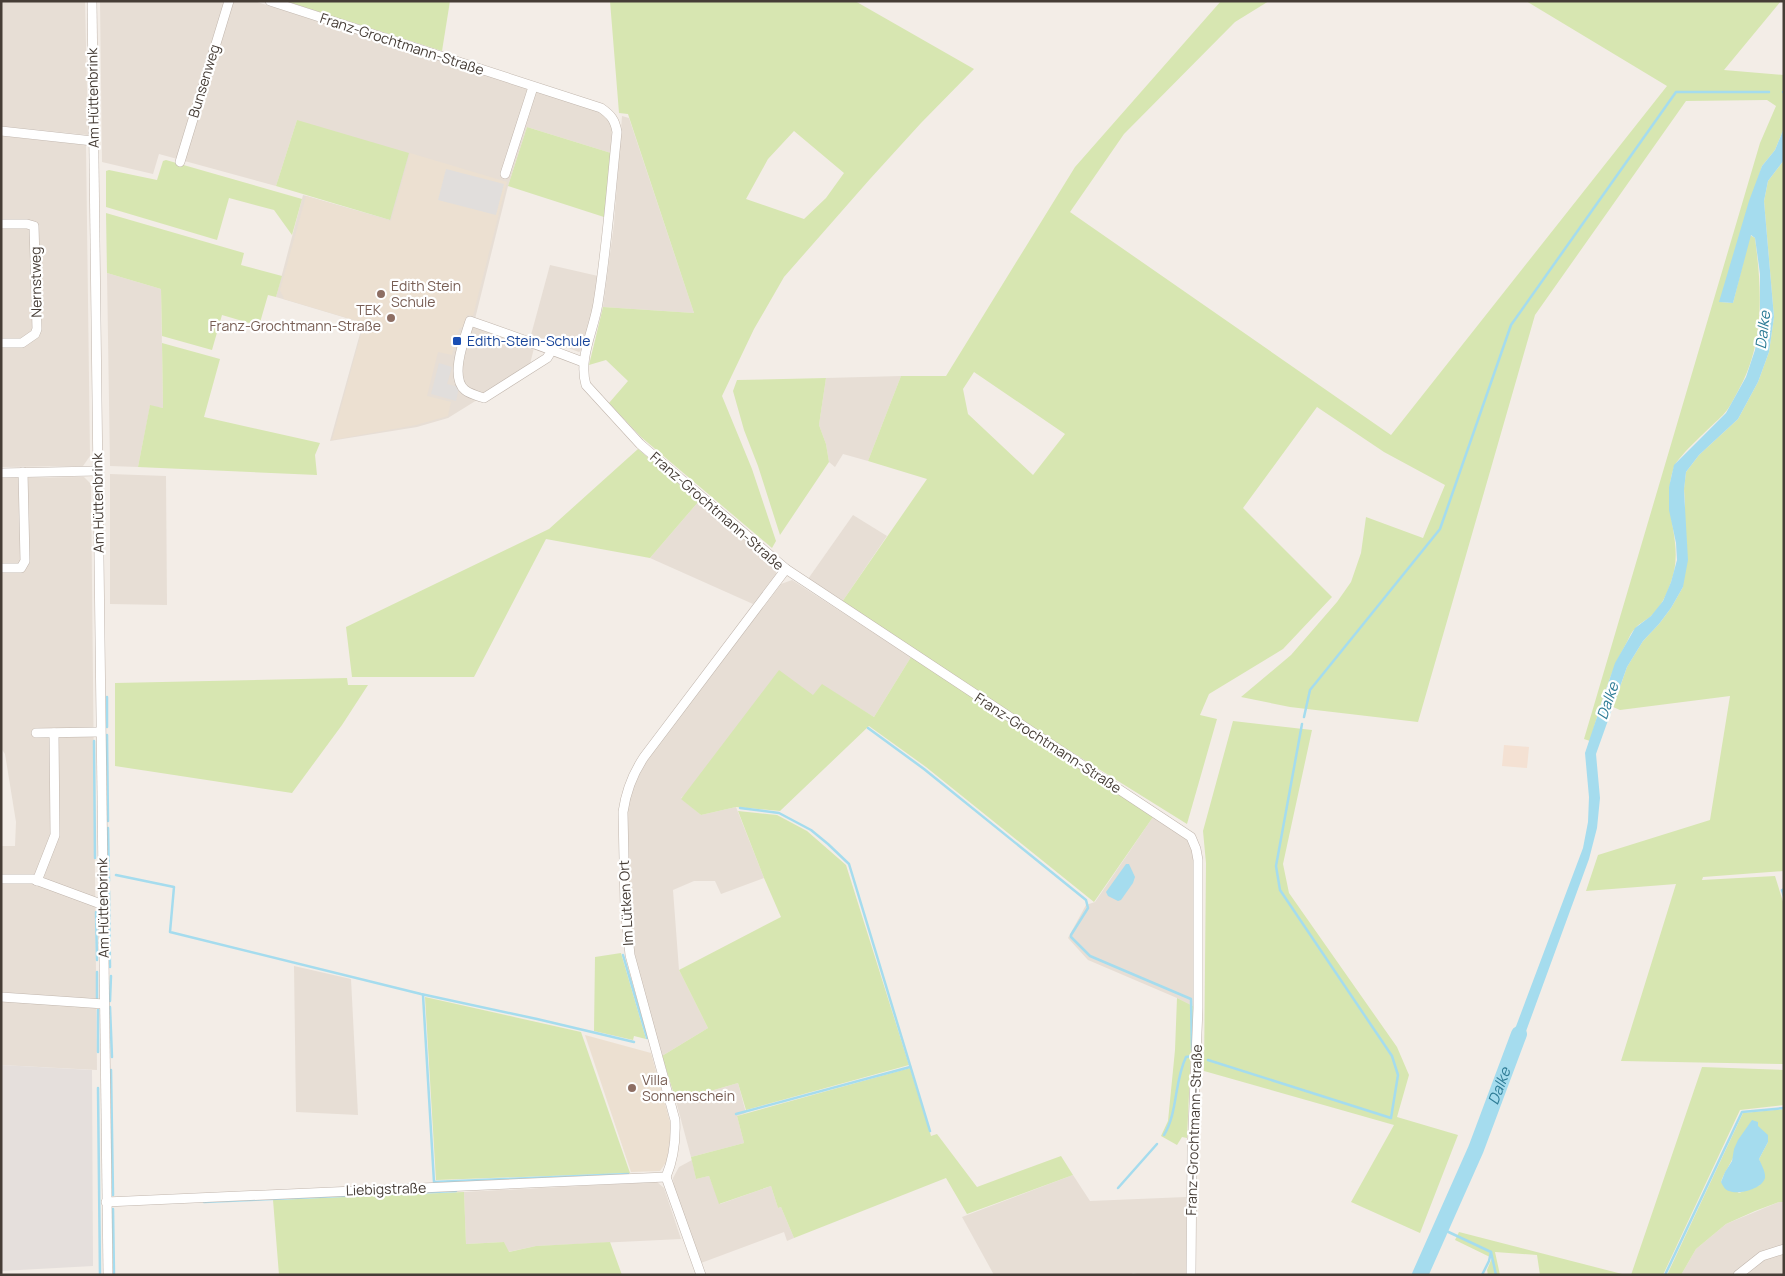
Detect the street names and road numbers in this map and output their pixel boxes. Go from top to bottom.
street label: Franz-Grochtmann-Straße [318,8,487,79]
street label: Bunsenweg [183,42,224,120]
street label: Am Hüttenbrink [82,47,103,148]
street label: Nernstweg [25,246,46,318]
street label: Franz-Grochtmann-Straße [646,447,788,574]
street label: Am Hüttenbrink [87,452,108,553]
street label: Franz-Grochtmann-Straße [971,688,1125,797]
street label: Am Hüttenbrink [92,857,113,958]
street label: Im Lütken Ort [614,859,637,946]
street label: Franz-Grochtmann-Straße [1181,1044,1206,1216]
street label: Liebigstraße [345,1178,427,1199]

